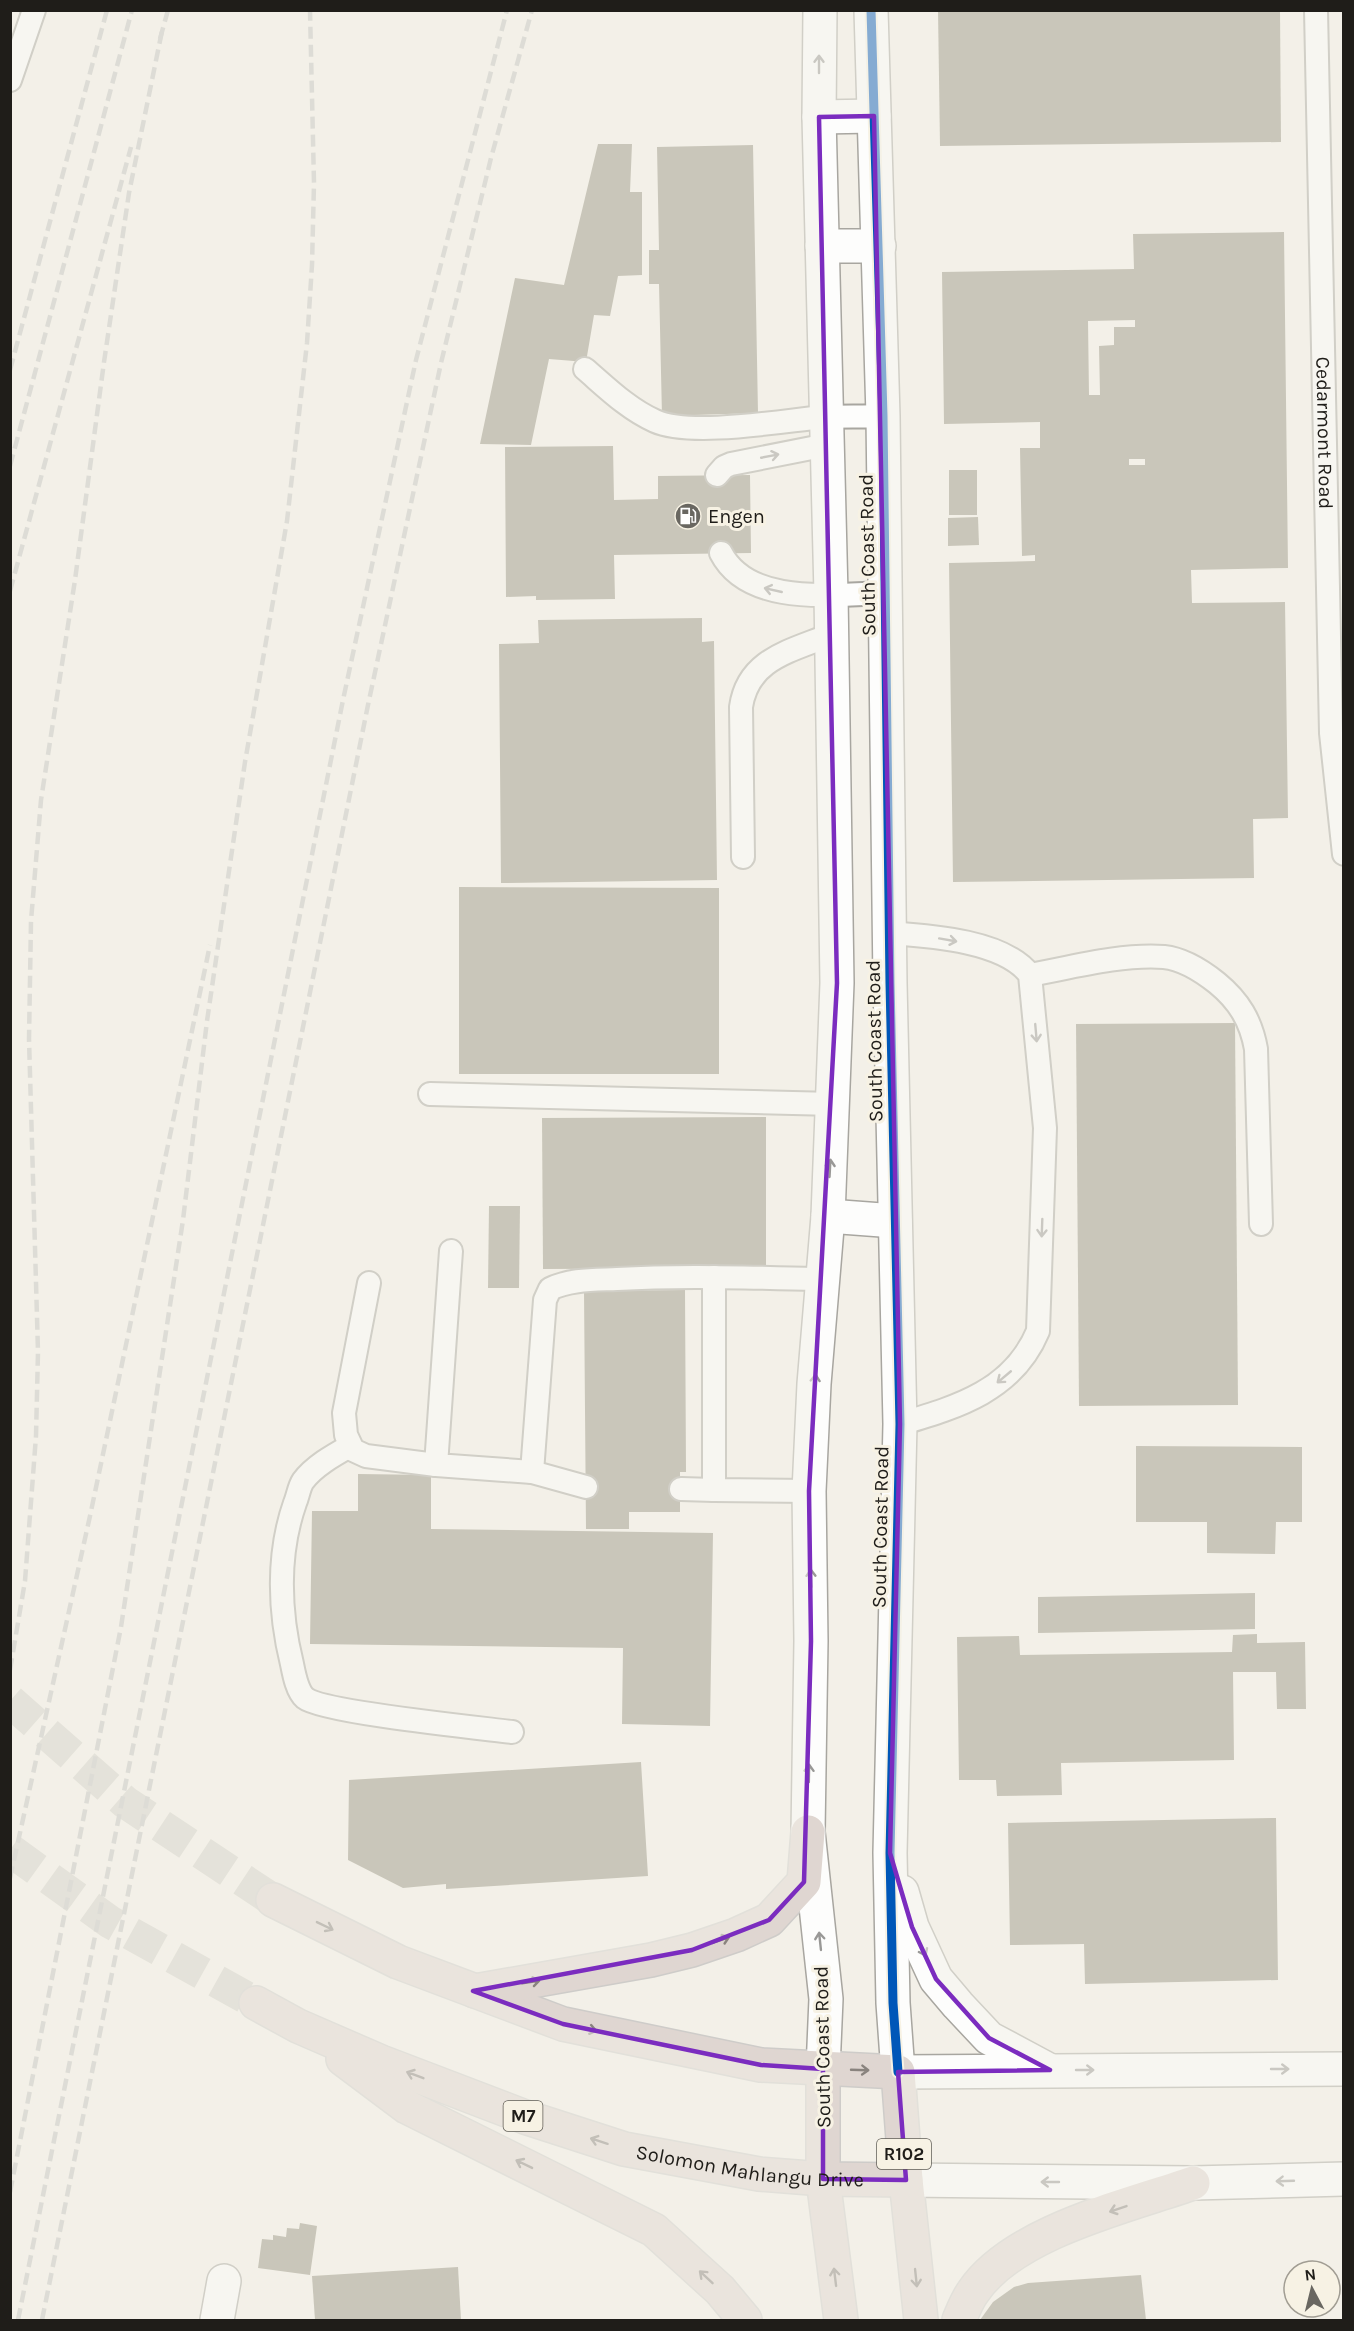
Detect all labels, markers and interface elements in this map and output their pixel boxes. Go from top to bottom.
one-way arrow [813,54,825,74]
street label: Cedarmont Road [1311,356,1337,510]
one-way arrow [760,450,779,461]
street label: South Coast Road [855,474,880,636]
fuel station icon: Engen [673,501,703,531]
place label: Engen [708,505,765,528]
one-way arrow [764,584,784,595]
one-way arrow [938,935,957,946]
street label: South Coast Road [862,960,887,1122]
one-way arrow [1031,1023,1042,1043]
one-way arrow [825,1159,836,1179]
one-way arrow [1036,1217,1047,1237]
one-way arrow [996,1371,1012,1384]
one-way arrow [809,1374,820,1394]
street label: South Coast Road [868,1446,893,1608]
one-way arrow [805,1569,816,1589]
one-way arrow [803,1764,815,1784]
one-way arrow [316,1920,334,1932]
one-way arrow [814,1932,825,1952]
one-way arrow [711,1934,730,1945]
one-way arrow [916,1938,928,1956]
street label: South Coast Road [810,1966,835,2128]
one-way arrow [520,1976,540,1987]
one-way arrow [578,2024,597,2035]
one-way arrow [1270,2063,1290,2075]
one-way arrow [1075,2064,1095,2076]
one-way arrow [850,2065,870,2076]
one-way arrow [406,2069,425,2080]
road number: M7 [504,2101,542,2131]
one-way arrow [590,2134,609,2145]
road number: R102 [877,2139,931,2169]
street label: Solomon Mahlangu Drive [634,2140,864,2191]
one-way arrow [515,2157,533,2169]
one-way arrow [1276,2175,1296,2186]
one-way arrow [1041,2176,1061,2188]
one-way arrow [1109,2204,1128,2215]
north arrow [1282,2259,1342,2319]
text: N [1303,2264,1317,2285]
one-way arrow [830,2268,841,2288]
one-way arrow [911,2268,922,2288]
one-way arrow [698,2270,713,2285]

